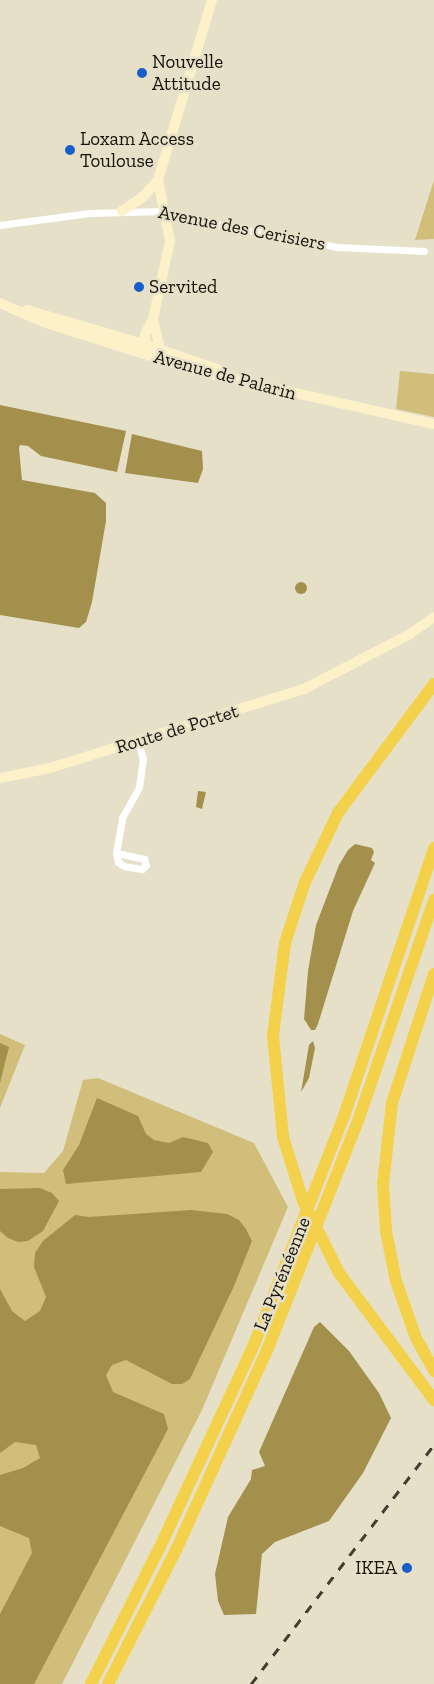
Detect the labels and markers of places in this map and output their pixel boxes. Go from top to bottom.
place label: Nouvelle Attitude [152,51,223,95]
marker: Nouvelle Attitude [136,67,148,79]
place label: Loxam Access Toulouse [80,128,195,172]
marker: Loxam Access Toulouse [64,144,76,156]
place label: Servited [149,276,217,298]
marker: Servited [133,281,145,293]
place label: IKEA [355,1557,397,1579]
marker: IKEA [401,1562,413,1574]

